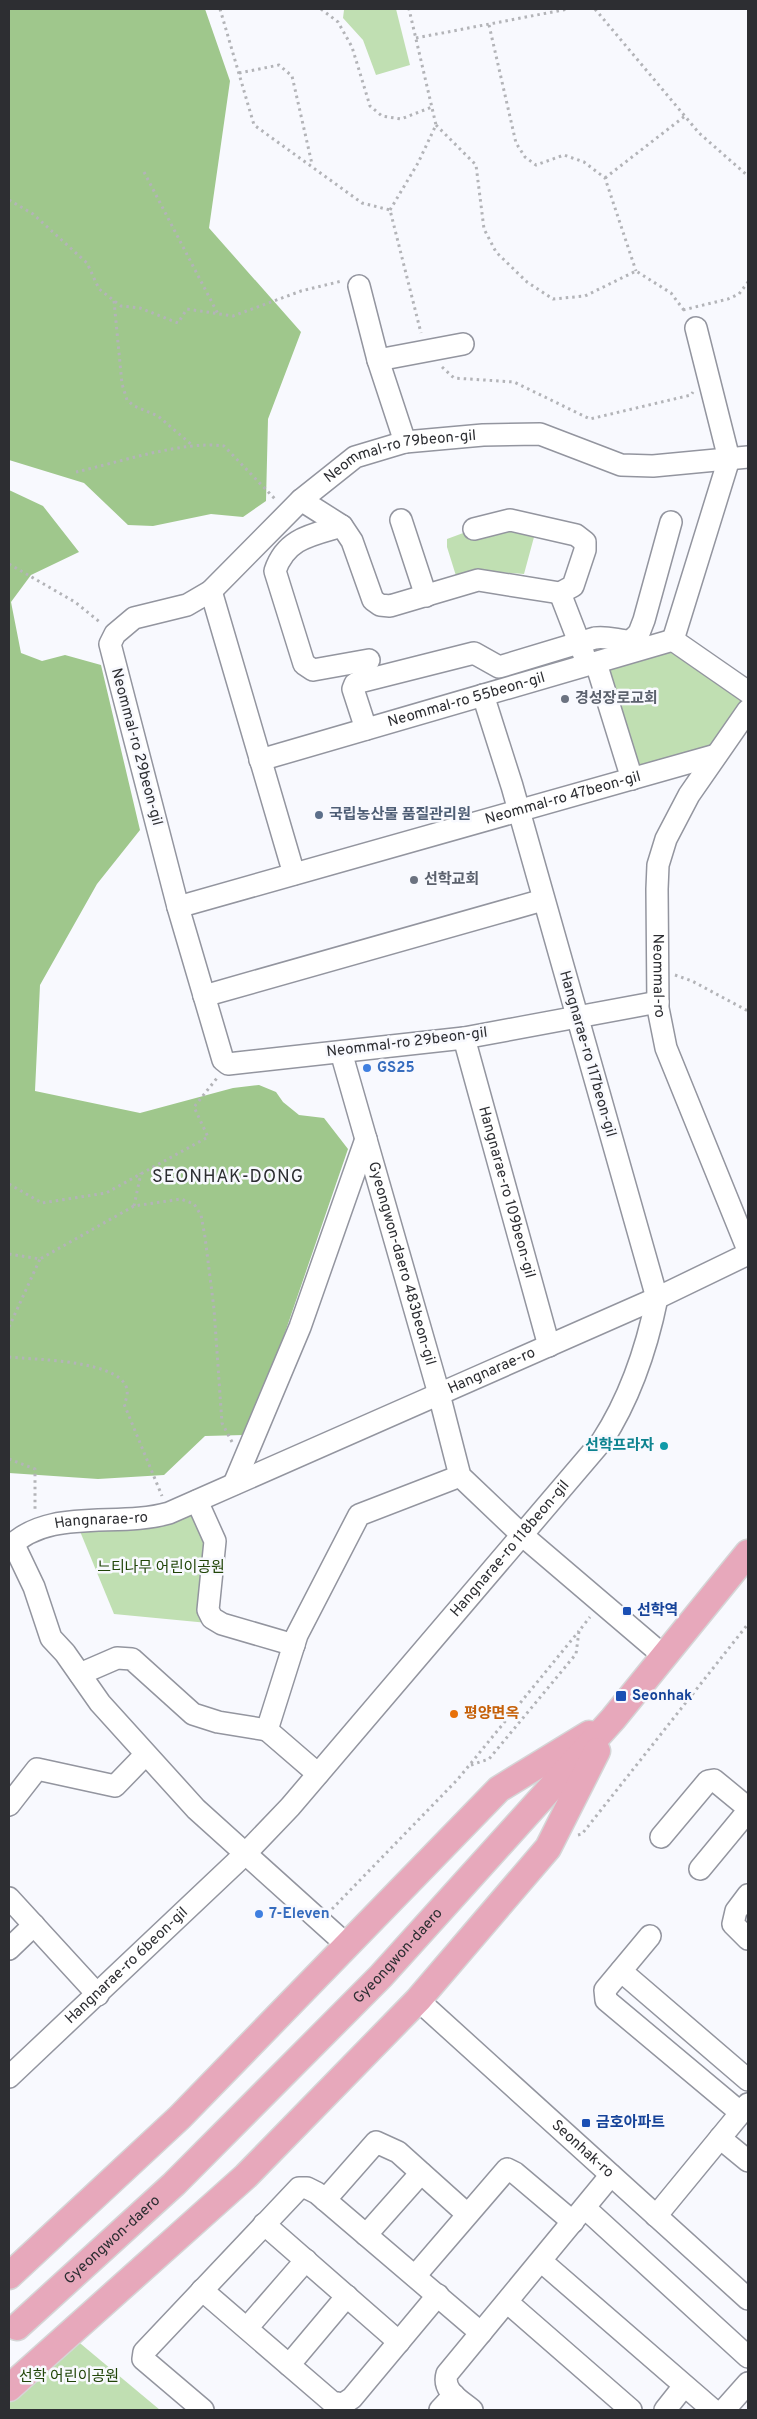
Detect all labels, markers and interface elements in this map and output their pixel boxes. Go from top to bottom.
street label: Neommal-ro 79beon-gil [320,426,477,487]
street label: Neommal-ro 29beon-gil [106,666,166,828]
street label: Neommal-ro 55beon-gil [386,668,547,732]
place label: 경성장로교회 [575,690,658,709]
marker: 경성장로교회 [559,693,571,705]
street label: Neommal-ro 47beon-gil [483,767,643,829]
place label: 국립농산물 품질관리원 [329,806,471,825]
marker: 국립농산물 품질관리원 [313,809,325,821]
place label: 선학교회 [424,870,479,890]
marker: 선학교회 [408,874,420,886]
street label: Neommal-ro [648,933,669,1020]
street label: Hangnarae-ro 117beon-gil [554,969,620,1139]
street label: Neommal-ro 29beon-gil [325,1024,489,1062]
place label: GS25 [377,1059,415,1078]
marker: GS25 [361,1062,373,1074]
street label: Hangnarae-ro 109beon-gil [474,1104,539,1280]
street label: Gyeongwon-daero 483beon-gil [363,1160,440,1367]
district label: SEONHAK-DONG [152,1166,304,1189]
street label: Hangnarae-ro [445,1343,538,1398]
place label: 선학프라자 [585,1436,654,1456]
marker: 선학프라자 [658,1440,670,1452]
street label: Hangnarae-ro 118beon-gil [447,1477,574,1621]
street label: Hangnarae-ro [53,1508,149,1534]
park label: 느티나무 어린이공원 [97,1559,225,1578]
place label: 선학역 [637,1601,678,1621]
marker: 선학역 [621,1605,633,1617]
place label: Seonhak [632,1687,692,1706]
marker: Seonhak [614,1689,628,1703]
place label: 평양면옥 [464,1705,519,1724]
marker: 평양면옥 [448,1708,460,1720]
street label: Hangnarae-ro 6beon-gil [61,1903,192,2028]
street label: Gyeongwon-daero [349,1904,447,2008]
place label: 7-Eleven [269,1905,330,1924]
marker: 7-Eleven [253,1908,265,1920]
place label: 금호아파트 [596,2114,665,2133]
street label: Seonhak-ro [547,2116,618,2182]
marker: 금호아파트 [580,2117,592,2129]
street label: Gyeongwon-daero [60,2191,165,2289]
park label: 선학 어린이공원 [19,2367,119,2387]

